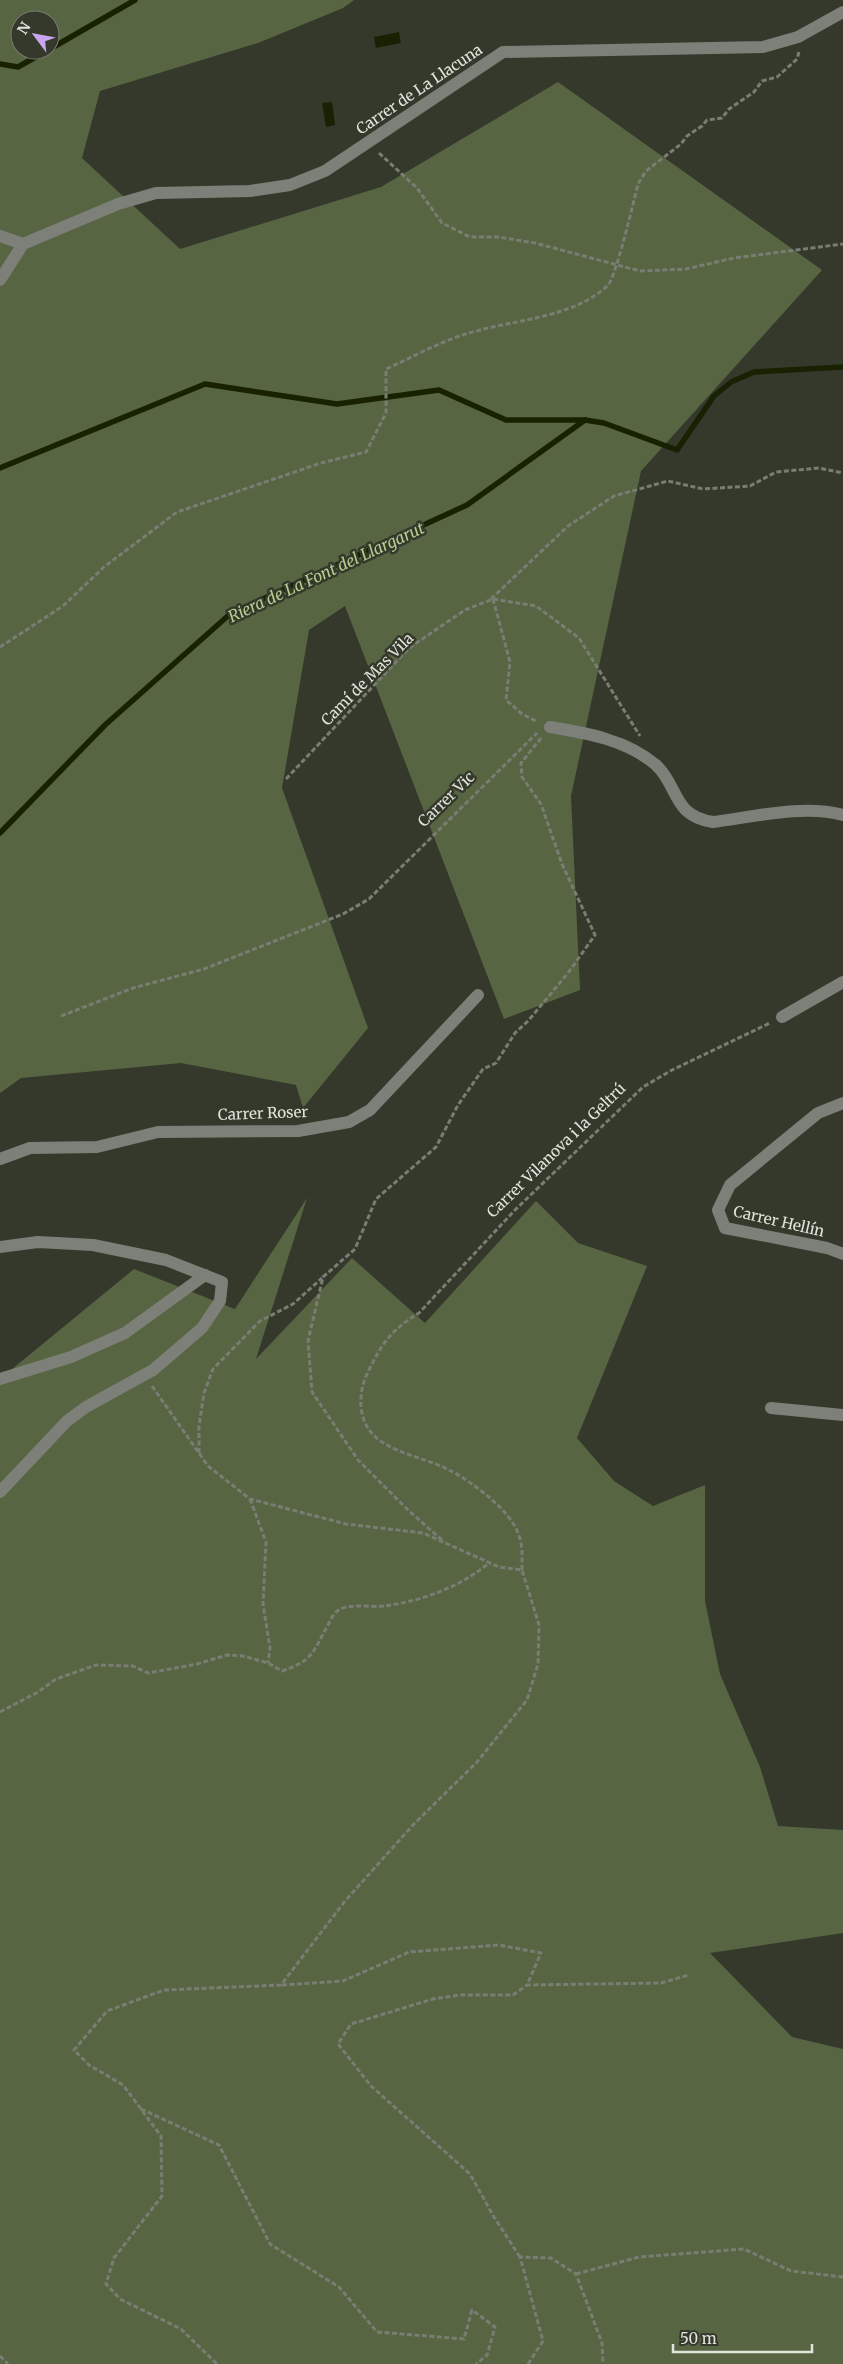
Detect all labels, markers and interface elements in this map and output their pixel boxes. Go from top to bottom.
north arrow [10,10,60,60]
text: N [13,19,35,38]
street label: Carrer de La Llacuna [352,40,486,138]
water label: Riera de La Font del Llargarut [225,517,428,626]
street label: Camí de Mas Vila [317,629,417,729]
street label: Carrer Vic [414,767,479,831]
street label: Carrer Vilanova i la Geltrú [483,1079,629,1221]
street label: Carrer Roser [218,1102,309,1124]
street label: Carrer Hellín [732,1201,826,1241]
scale bar [673,2322,812,2354]
text: 50 m [680,2329,717,2348]

